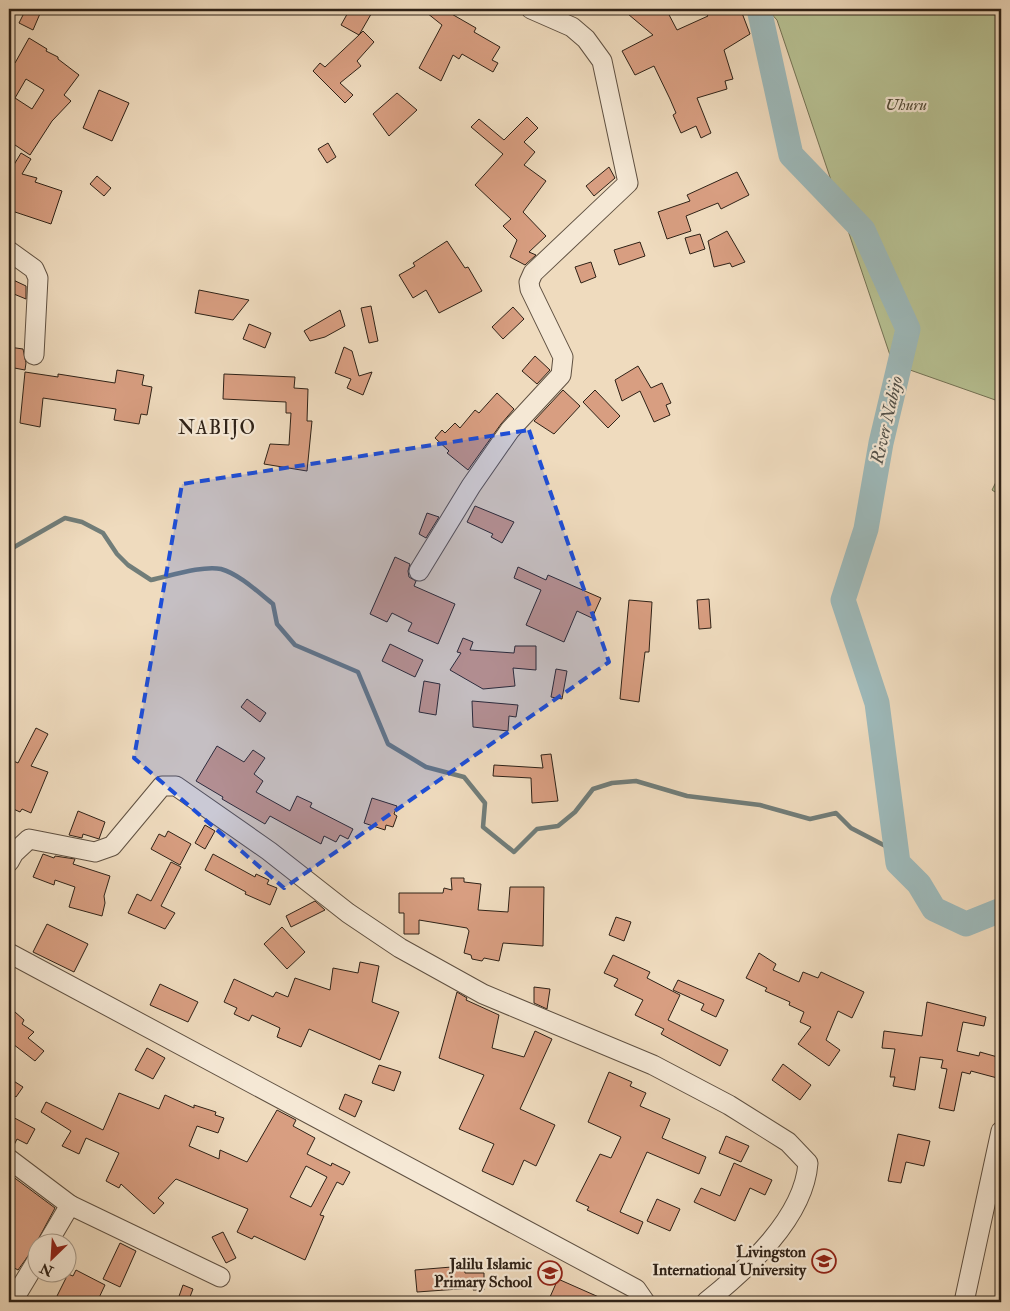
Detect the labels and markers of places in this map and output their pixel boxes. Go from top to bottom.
place label: Livingston International University [653,1242,807,1281]
school or university icon: Livingston International University [811,1248,837,1274]
place label: Jalilu Islamic Primary School [434,1254,533,1293]
school or university icon: Jalilu Islamic Primary School [537,1260,563,1286]

